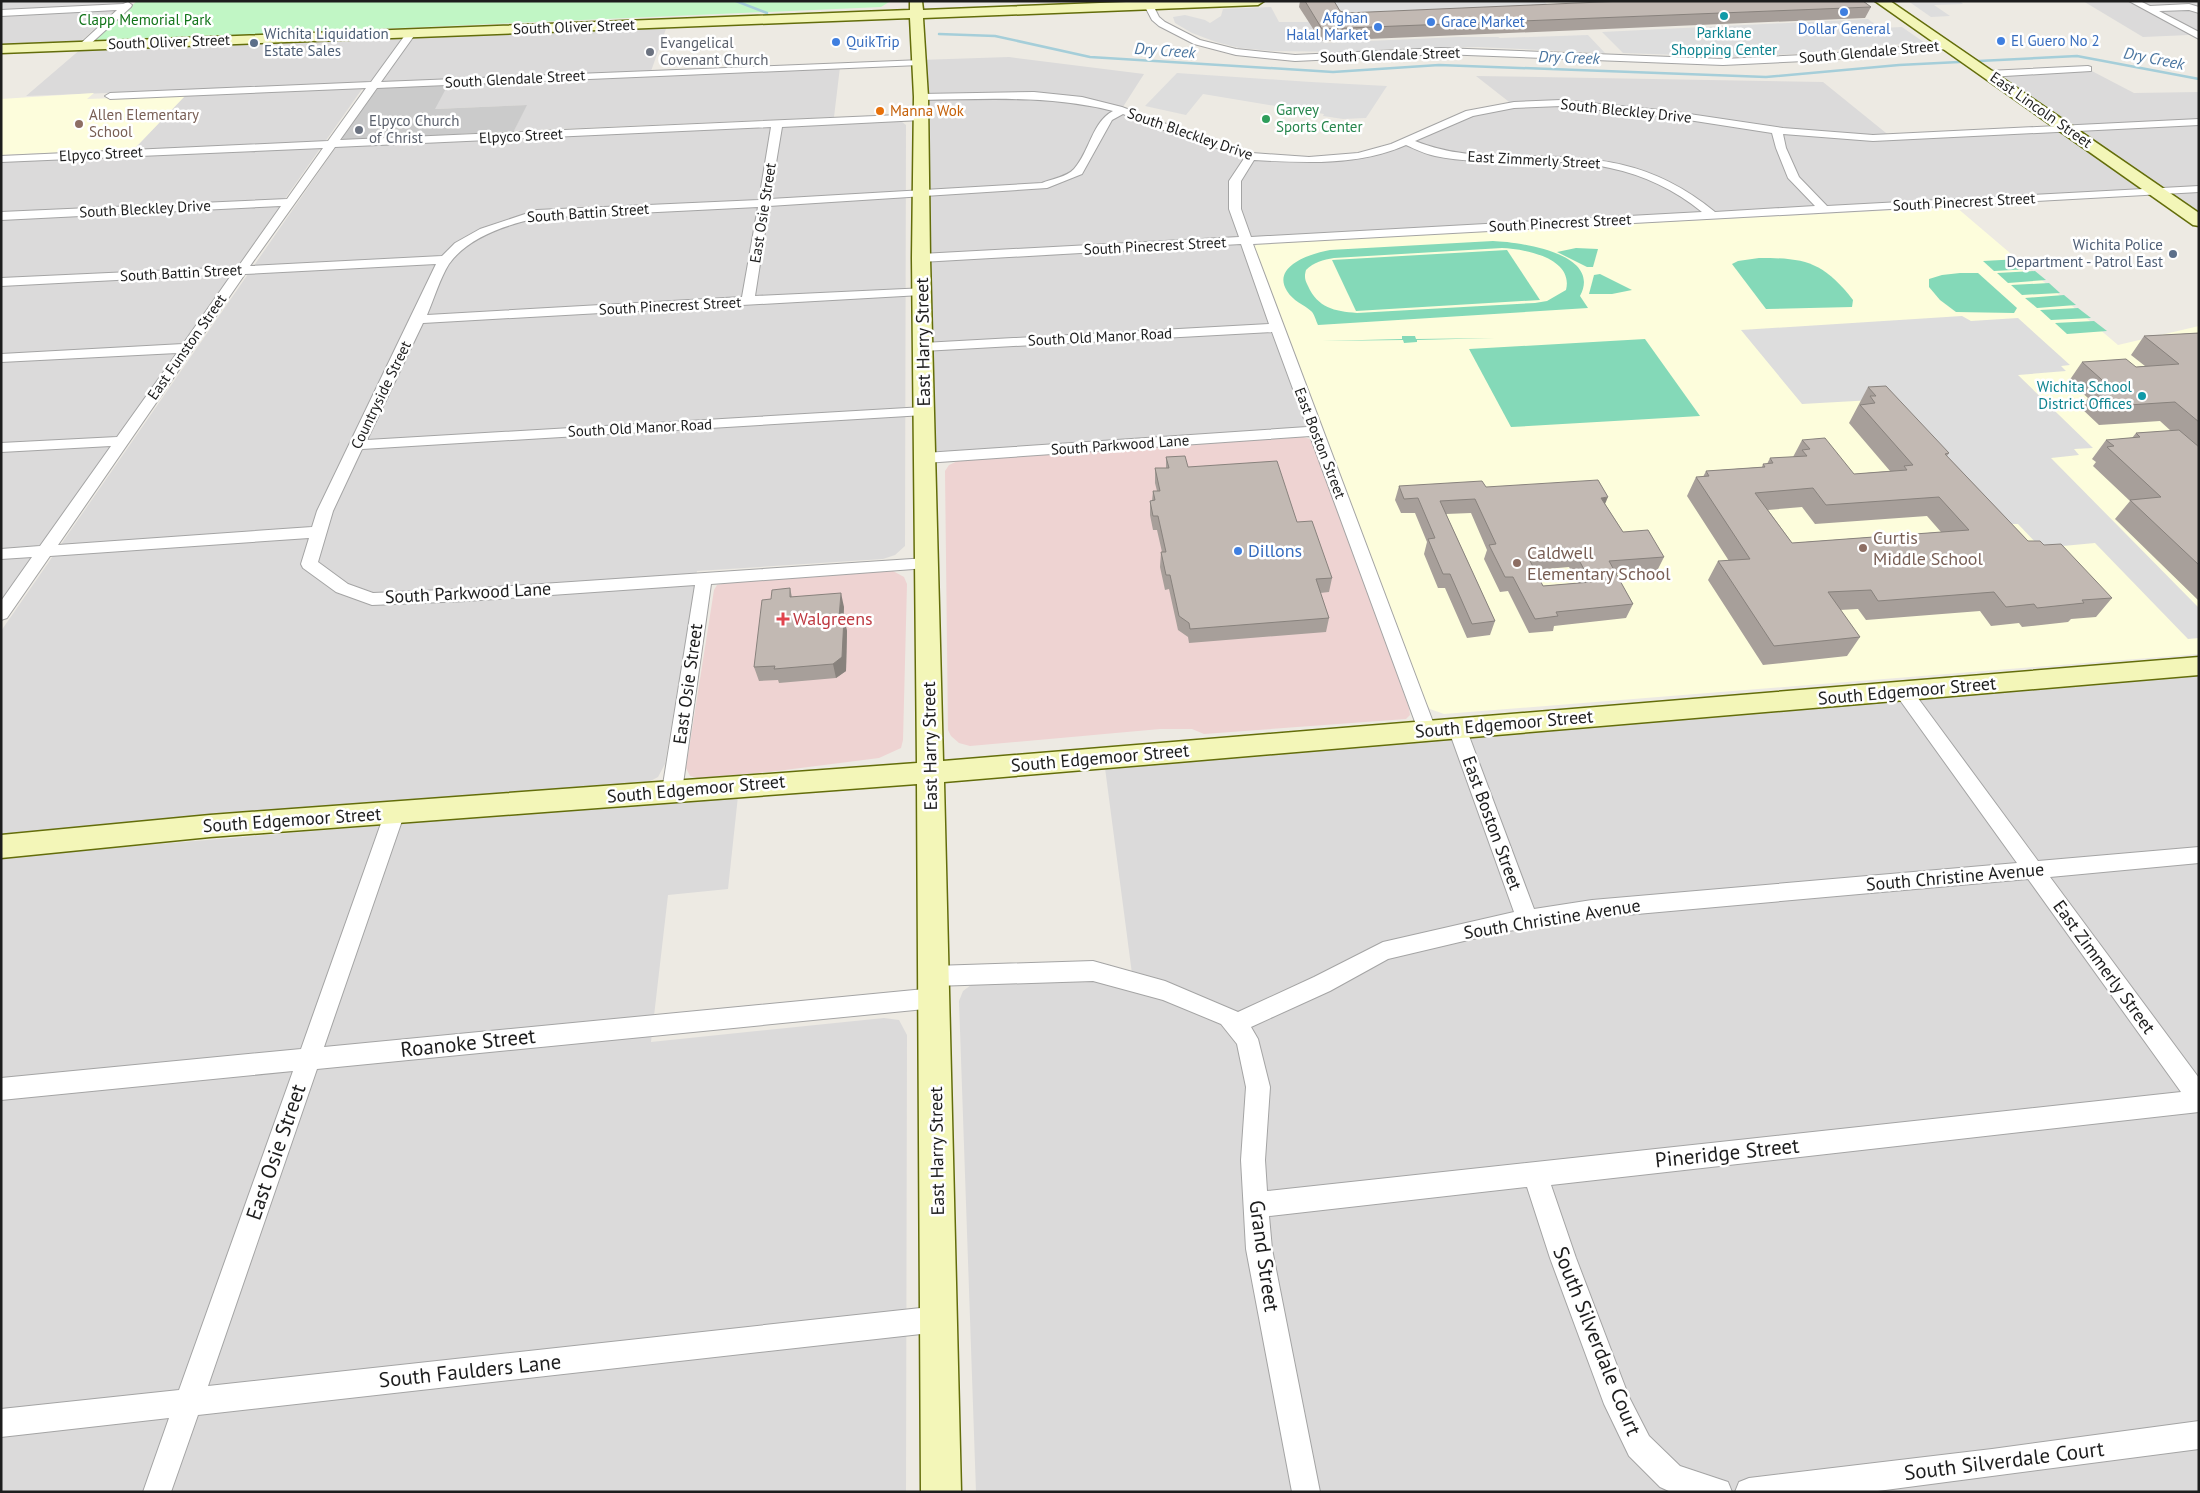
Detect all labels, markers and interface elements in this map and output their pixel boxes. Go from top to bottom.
marker: Dollar General [1838,6,1850,18]
place label: Afghan Halal Market [1286,8,1368,44]
park label: Clapp Memorial Park [79,10,212,29]
marker: Parklane Shopping Center [1718,10,1730,22]
place label: Grace Market [1441,12,1525,31]
street label: South Oliver Street [513,15,635,38]
marker: Grace Market [1425,16,1437,28]
place label: Dollar General [1798,19,1891,38]
marker: Afghan Halal Market [1372,21,1384,33]
place label: Parklane Shopping Center [1671,23,1777,59]
place label: Wichita Liquidation Estate Sales [264,24,389,60]
street label: South Oliver Street [108,30,230,53]
place label: El Guero No 2 [2011,31,2100,50]
place label: QuikTrip [846,32,900,51]
place label: Evangelical Covenant Church [660,33,768,69]
marker: El Guero No 2 [1995,35,2007,47]
marker: QuikTrip [830,36,842,48]
street label: South Glendale Street [1798,36,1940,67]
marker: Wichita Liquidation Estate Sales [248,37,260,49]
water label: Dry Creek [1134,38,1197,62]
water label: Dry Creek [2122,42,2187,74]
street label: South Glendale Street [1319,43,1461,66]
marker: Evangelical Covenant Church [644,46,656,58]
water label: Dry Creek [1538,46,1601,68]
street label: South Glendale Street [444,65,586,92]
street label: East Lincoln Street [1987,67,2096,152]
street label: South Bleckley Drive [1560,94,1693,127]
place label: Garvey Sports Center [1276,100,1363,136]
place label: Manna Wok [890,101,965,120]
street label: South Bleckley Drive [1125,103,1256,164]
place label: Allen Elementary School [89,105,199,141]
marker: Manna Wok [874,105,886,117]
place label: Elpyco Church of Christ [369,111,460,147]
marker: Garvey Sports Center [1260,113,1272,125]
marker: Allen Elementary School [73,118,85,130]
marker: Elpyco Church of Christ [353,124,365,136]
street label: Elpyco Street [479,124,563,147]
street label: Elpyco Street [59,142,143,165]
street label: East Zimmerly Street [1467,147,1601,172]
street label: East Osie Street [745,161,780,264]
street label: South Pinecrest Street [1892,188,2036,215]
street label: South Bleckley Drive [79,196,211,221]
street label: South Battin Street [526,199,650,226]
street label: South Pinecrest Street [1488,209,1632,236]
street label: South Pinecrest Street [1083,232,1227,259]
place label: Wichita Police Department - Patrol East [2006,235,2163,271]
marker: Wichita Police Department - Patrol East [2167,248,2179,260]
street label: South Battin Street [119,260,243,285]
street label: East Harry Street [910,277,935,407]
street label: East Funston Street [143,290,230,403]
street label: South Pinecrest Street [598,292,742,319]
street label: South Old Manor Road [1027,323,1173,350]
street label: Countryside Street [346,338,415,452]
place label: Wichita School District Offices [2037,377,2133,413]
street label: East Boston Street [1291,385,1350,501]
marker: Wichita School District Offices [2136,390,2148,402]
street label: South Old Manor Road [567,414,713,441]
street label: South Parkwood Lane [1050,430,1190,459]
place label: Curtis Middle School [1873,526,1983,570]
place label: Dillons [1248,539,1302,562]
place label: Caldwell Elementary School [1527,541,1671,585]
marker: Curtis Middle School [1857,542,1869,554]
marker: Dillons [1232,545,1244,557]
marker: Caldwell Elementary School [1511,557,1523,569]
street label: South Parkwood Lane [384,577,552,608]
place label: Walgreens [793,607,873,630]
marker: Walgreens [777,613,789,625]
street label: East Osie Street [668,622,707,746]
street label: South Edgemoor Street [1817,671,1997,710]
street label: East Harry Street [917,681,942,811]
street label: South Edgemoor Street [1414,704,1594,743]
street label: South Edgemoor Street [1010,738,1190,777]
street label: East Boston Street [1458,753,1527,893]
street label: South Edgemoor Street [606,769,786,808]
street label: South Edgemoor Street [202,802,382,837]
street label: South Christine Avenue [1865,857,2045,896]
street label: South Christine Avenue [1462,893,1642,944]
street label: East Zimmerly Street [2048,895,2161,1038]
street label: Roanoke Street [399,1022,537,1063]
street label: East Osie Street [240,1080,311,1223]
street label: East Harry Street [924,1086,949,1216]
street label: Pineridge Street [1654,1132,1800,1173]
street label: Grand Street [1243,1198,1286,1313]
street label: South Silverdale Court [1547,1242,1648,1439]
street label: South Faulders Lane [377,1348,562,1394]
street label: South Silverdale Court [1902,1435,2106,1486]

